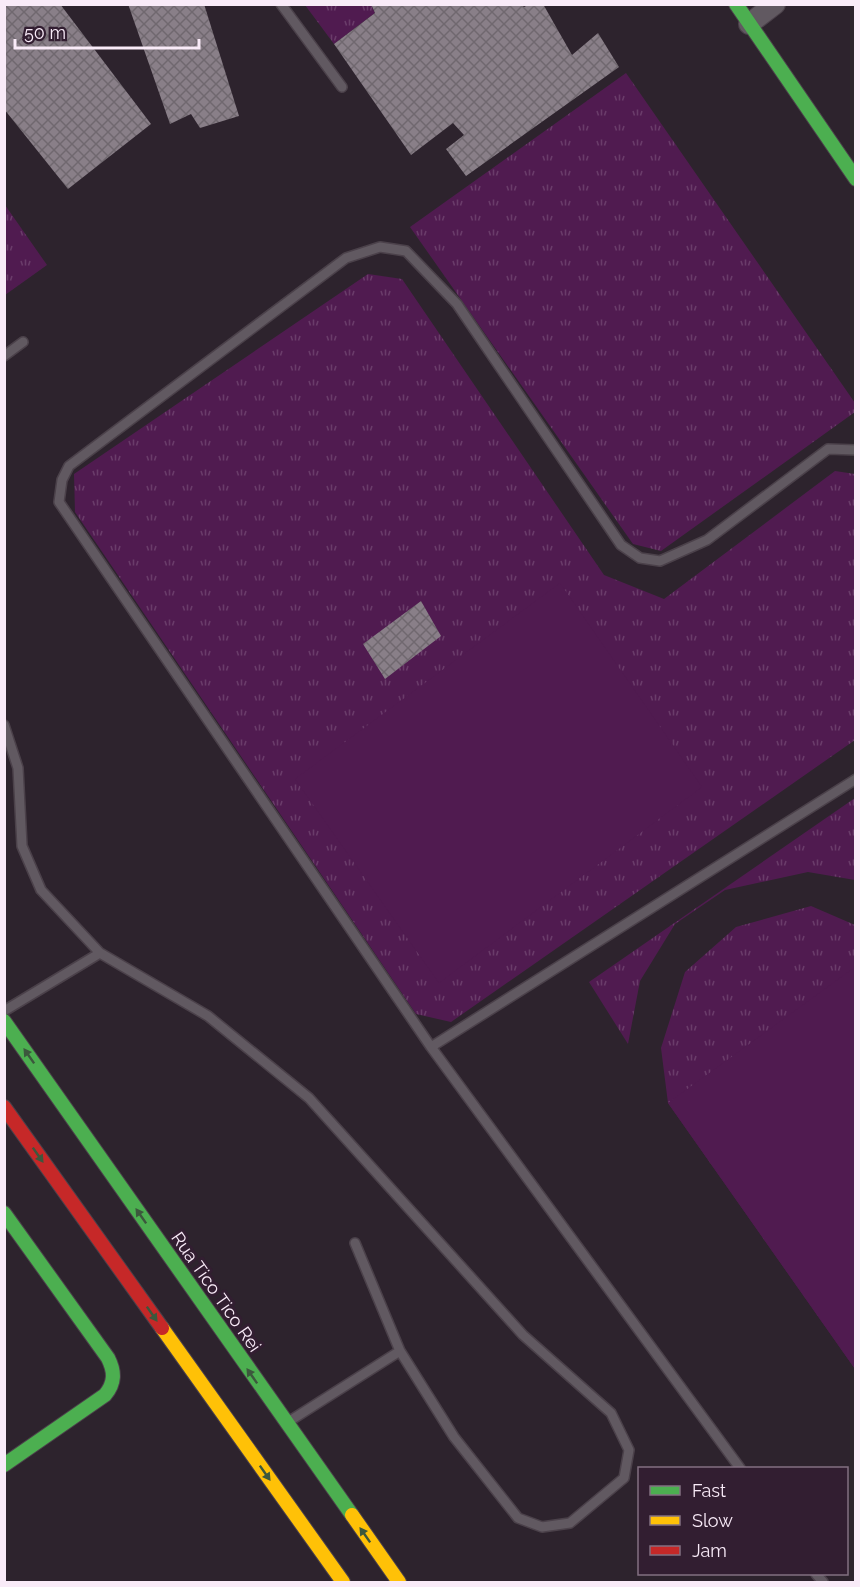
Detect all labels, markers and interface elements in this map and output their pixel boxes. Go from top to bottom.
scale bar [15,12,200,50]
text: 50 m [24,22,66,43]
one-way arrow [24,1048,35,1064]
one-way arrow [32,1147,44,1162]
one-way arrow [135,1208,147,1224]
street label: Rua Tico Tico Rei [167,1228,266,1356]
one-way arrow [145,1306,157,1321]
one-way arrow [246,1368,258,1384]
one-way arrow [259,1464,271,1480]
legend [638,1467,848,1575]
text: Fast [692,1480,726,1501]
text: Slow [692,1510,733,1531]
one-way arrow [359,1527,371,1543]
text: Jam [692,1540,727,1561]

